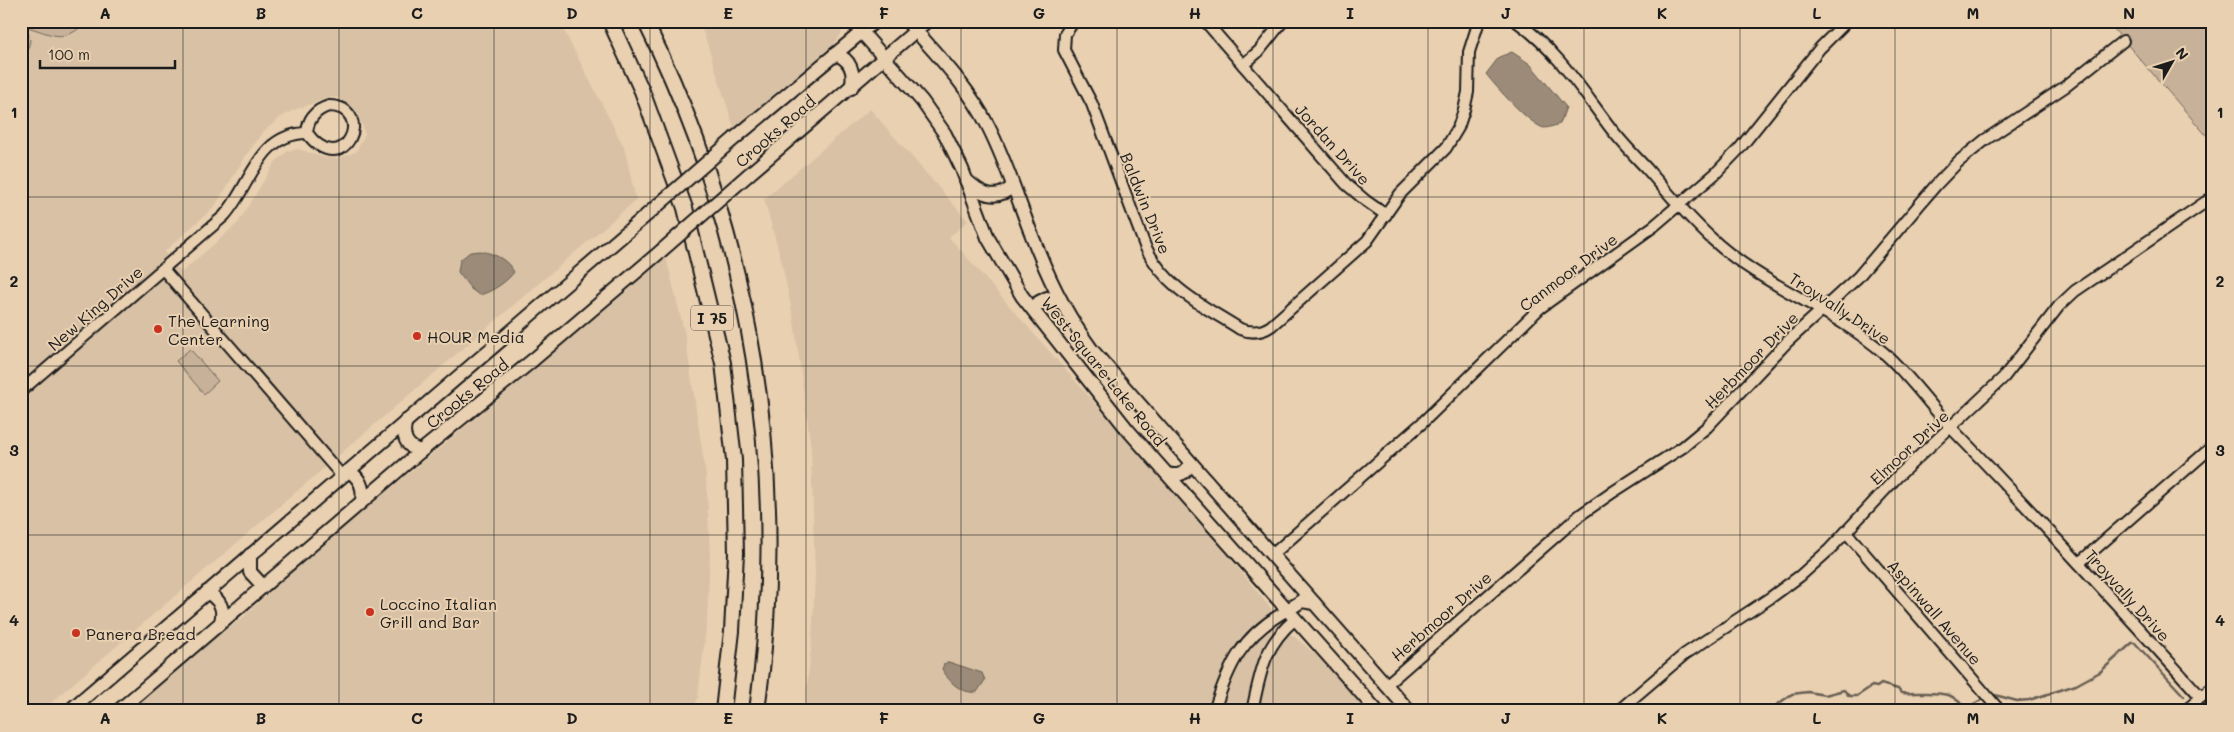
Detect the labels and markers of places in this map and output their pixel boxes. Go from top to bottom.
place label: The Learning Center [168,310,269,349]
marker: The Learning Center [152,323,164,335]
place label: HOUR Media [427,326,525,347]
marker: HOUR Media [411,330,423,342]
place label: Loccino Italian Grill and Bar [380,593,497,632]
marker: Loccino Italian Grill and Bar [364,606,376,618]
place label: Panera Bread [86,623,196,644]
marker: Panera Bread [70,627,82,639]

